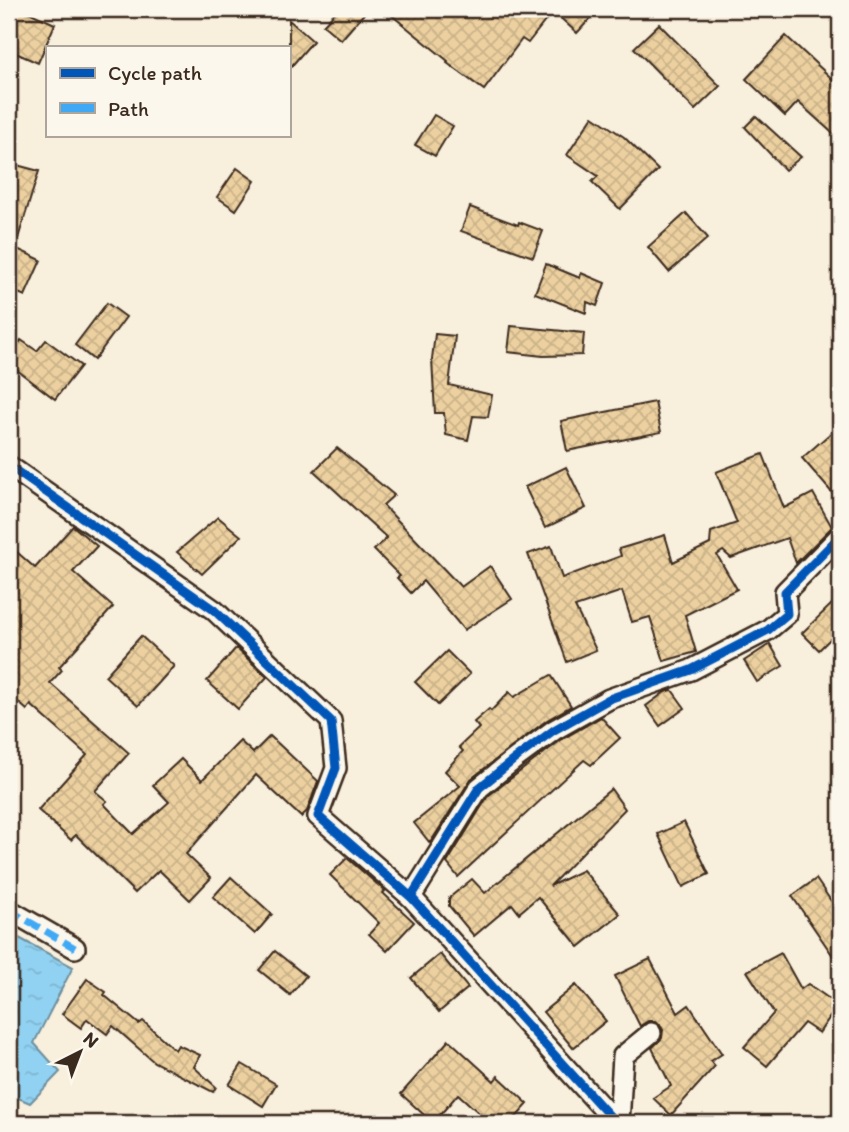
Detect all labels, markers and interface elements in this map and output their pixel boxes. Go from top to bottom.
legend [46,46,290,136]
text: Cycle path [108,60,202,85]
text: Path [108,96,149,121]
north arrow [46,1016,116,1086]
text: N [79,1027,104,1053]

